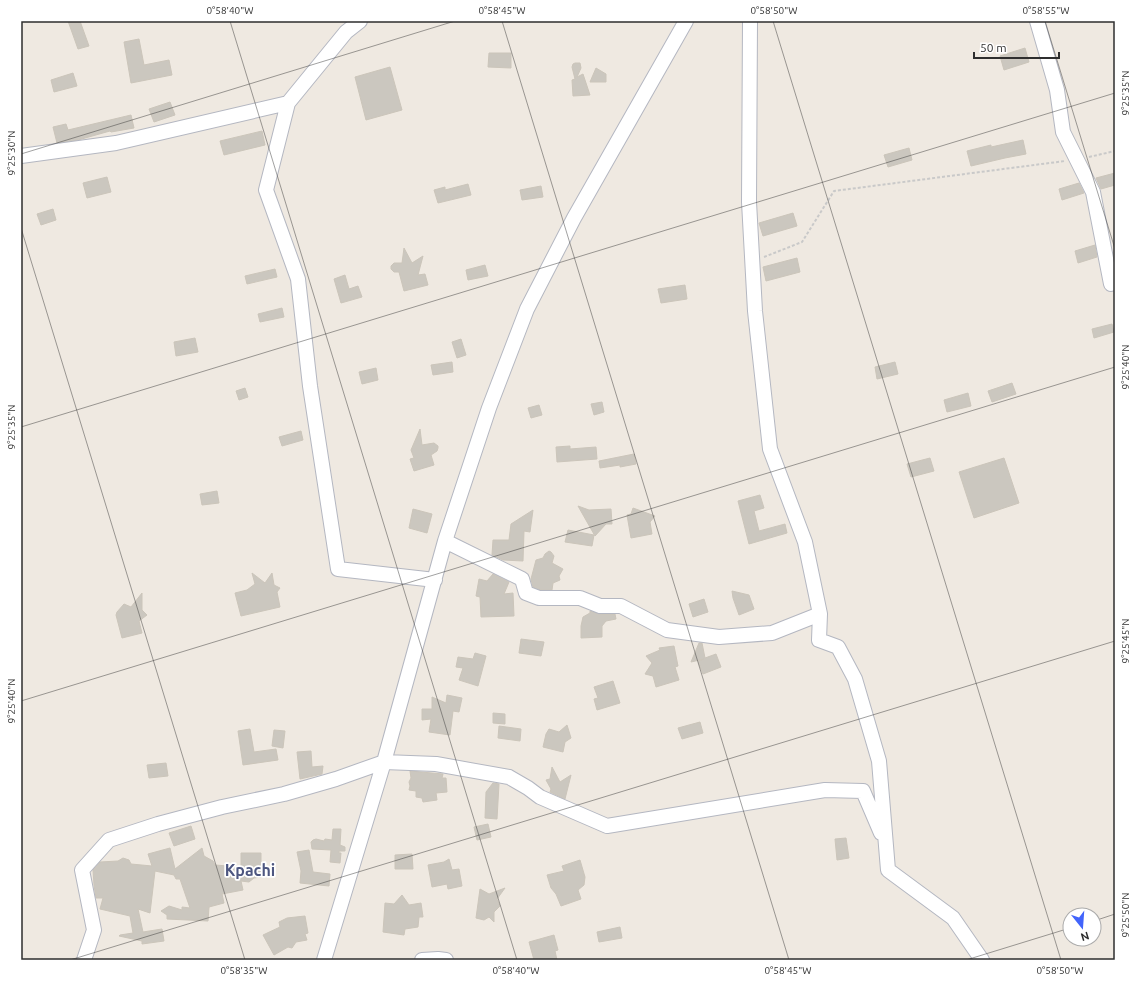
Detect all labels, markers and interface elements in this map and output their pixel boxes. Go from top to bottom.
text: 0°58'40"W [206,5,254,16]
text: 0°58'45"W [478,5,526,16]
text: 0°58'50"W [750,5,798,16]
text: 0°58'55"W [1022,5,1070,16]
scale bar [974,34,1059,60]
text: 50 m [980,41,1007,54]
text: 9°25'35"N [1120,71,1131,115]
text: 9°25'30"N [6,131,17,175]
text: 9°25'40"N [1120,345,1131,389]
text: 9°25'35"N [6,405,17,449]
text: 9°25'45"N [1120,619,1131,663]
text: 9°25'40"N [6,679,17,723]
district label: Kpachi [225,861,275,879]
text: 9°25'50"N [1120,893,1131,937]
north arrow [1062,907,1102,947]
text: N [1079,930,1091,944]
text: 0°58'35"W [220,965,268,976]
text: 0°58'40"W [492,965,540,976]
text: 0°58'45"W [764,965,812,976]
text: 0°58'50"W [1036,965,1084,976]

